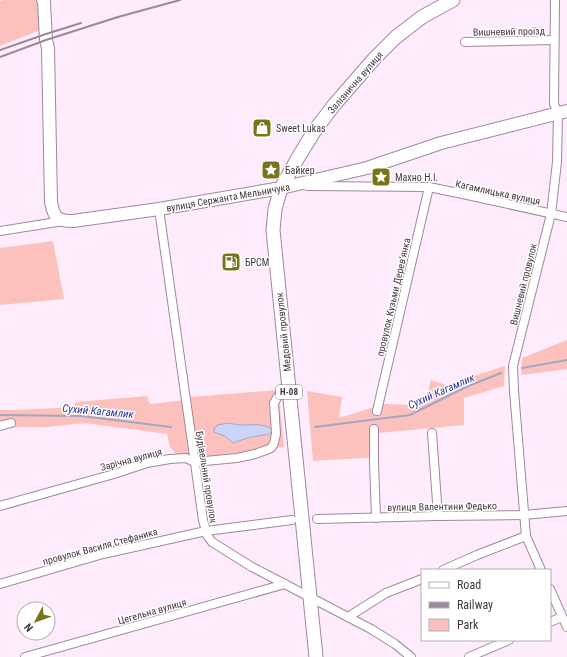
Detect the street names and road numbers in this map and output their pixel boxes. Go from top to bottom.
street label: Вишневий проїзд [473,25,546,38]
street label: Залізнична вулиця [326,49,385,115]
street label: Кагамлицька вулиця [454,178,542,207]
street label: вулиця Сержанта Мельничука [165,181,291,214]
street label: провулок Кузьми Деревʼянка [374,237,413,357]
street label: Вишневий провулок [508,242,539,326]
street label: Медовий провулок [274,292,293,372]
road number: Н-08 [276,385,302,399]
street label: Будівельний провулок [194,430,219,524]
street label: Зарічна вулиця [99,446,163,473]
street label: вулиця Валентини Федько [387,499,497,513]
street label: провулок Василя Стефаника [41,526,159,567]
street label: Цегельна вулиця [117,596,188,627]

